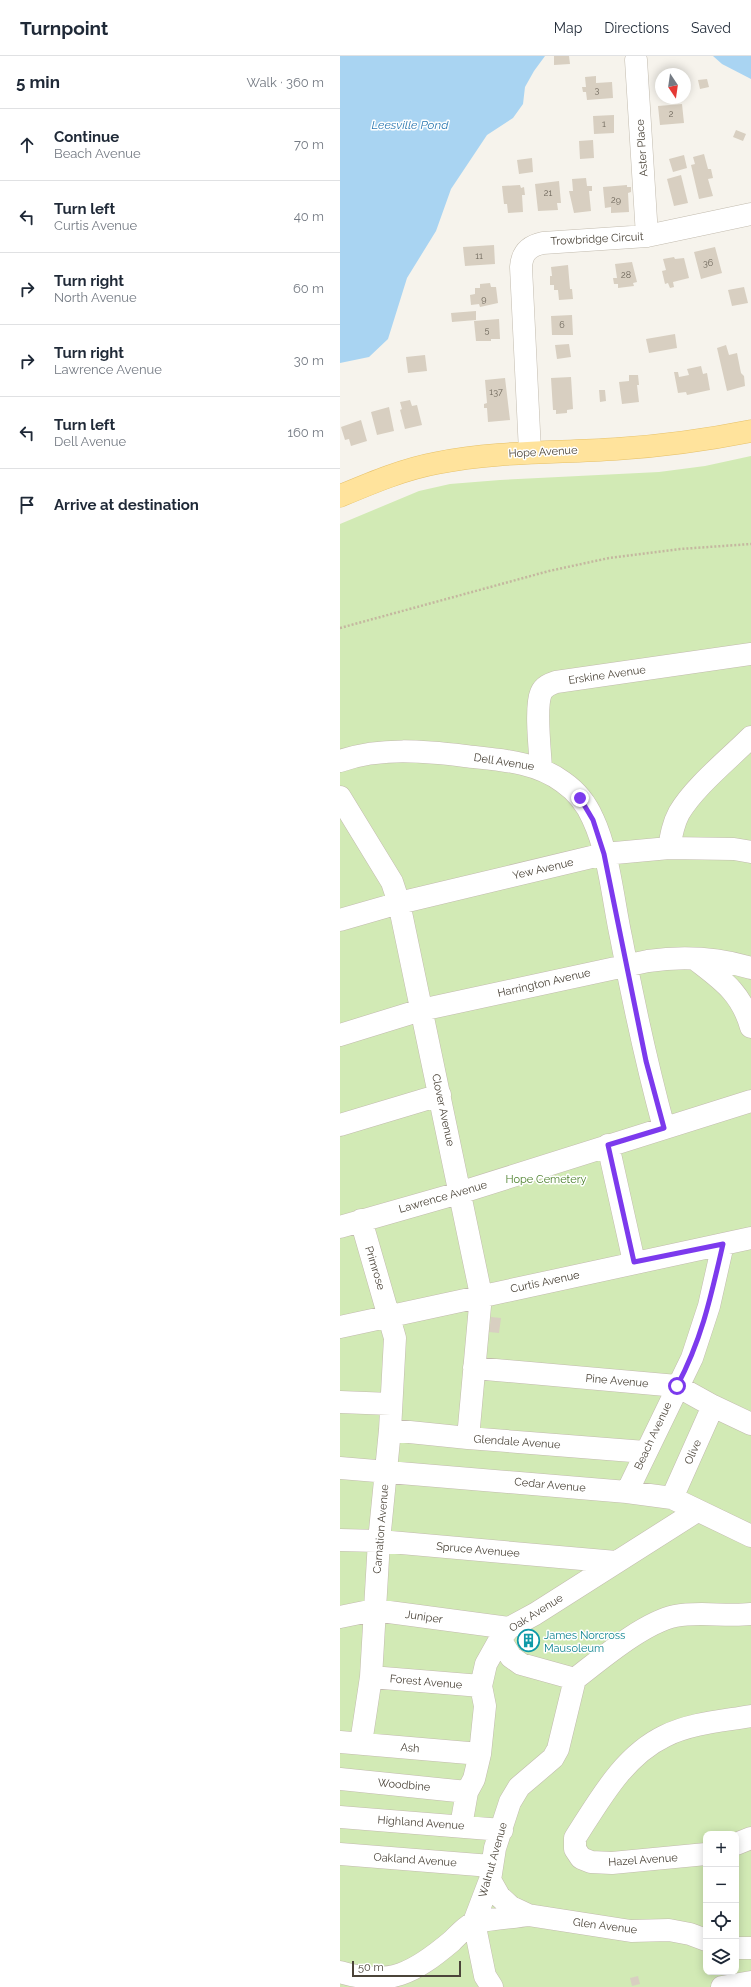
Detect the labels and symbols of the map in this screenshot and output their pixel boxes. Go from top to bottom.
north arrow [655,68,691,104]
house number: 3 [595,85,600,95]
house number: 2 [669,109,674,119]
water label: Leesville Pond [372,118,449,132]
street label: Aster Place [633,118,650,177]
house number: 1 [602,119,606,129]
house number: 21 [544,188,552,198]
house number: 29 [611,195,621,205]
street label: Trowbridge Circuit [550,230,644,248]
house number: 11 [475,251,483,261]
house number: 36 [703,258,714,268]
house number: 28 [621,270,631,280]
house number: 9 [481,294,487,304]
house number: 6 [559,320,565,330]
house number: 5 [485,325,490,335]
house number: 137 [489,387,503,397]
street label: Hope Avenue [508,444,578,460]
street label: Erskine Avenue [567,663,647,687]
street label: Dell Avenue [473,751,536,773]
route end [571,789,589,807]
street label: Yew Avenue [511,856,575,882]
street label: Harrington Avenue [496,966,592,1000]
street label: Clover Avenue [429,1073,457,1148]
park label: Hope Cemetery [505,1173,587,1186]
street label: Lawrence Avenue [397,1178,489,1216]
street label: Primrose [362,1244,388,1292]
street label: Curtis Avenue [509,1268,581,1296]
street label: Pine Avenue [585,1372,650,1390]
route start [668,1377,686,1395]
street label: Beach Avenue [632,1400,675,1472]
street label: Glendale Avenue [473,1432,561,1452]
street label: Olive [682,1437,704,1466]
street label: Cedar Avenue [514,1475,587,1495]
street label: Carnation Avenue [371,1483,391,1574]
street label: Spruce Avenuee [436,1540,521,1560]
street label: Oak Avenue [507,1591,566,1635]
street label: Juniper [404,1608,444,1626]
building icon: James Norcross Mausoleum [515,1628,541,1654]
place label: James Norcross Mausoleum [544,1629,625,1655]
street label: Forest Avenue [389,1672,463,1692]
street label: Ash [400,1741,420,1755]
street label: Woodbine [377,1776,431,1794]
street label: Highland Avenue [377,1813,465,1833]
street label: Walnut Avenue [476,1820,510,1899]
street label: Oakland Avenue [373,1851,458,1869]
street label: Hazel Avenue [608,1851,679,1869]
street label: Glen Avenue [572,1916,638,1936]
scale bar [352,1959,461,1978]

